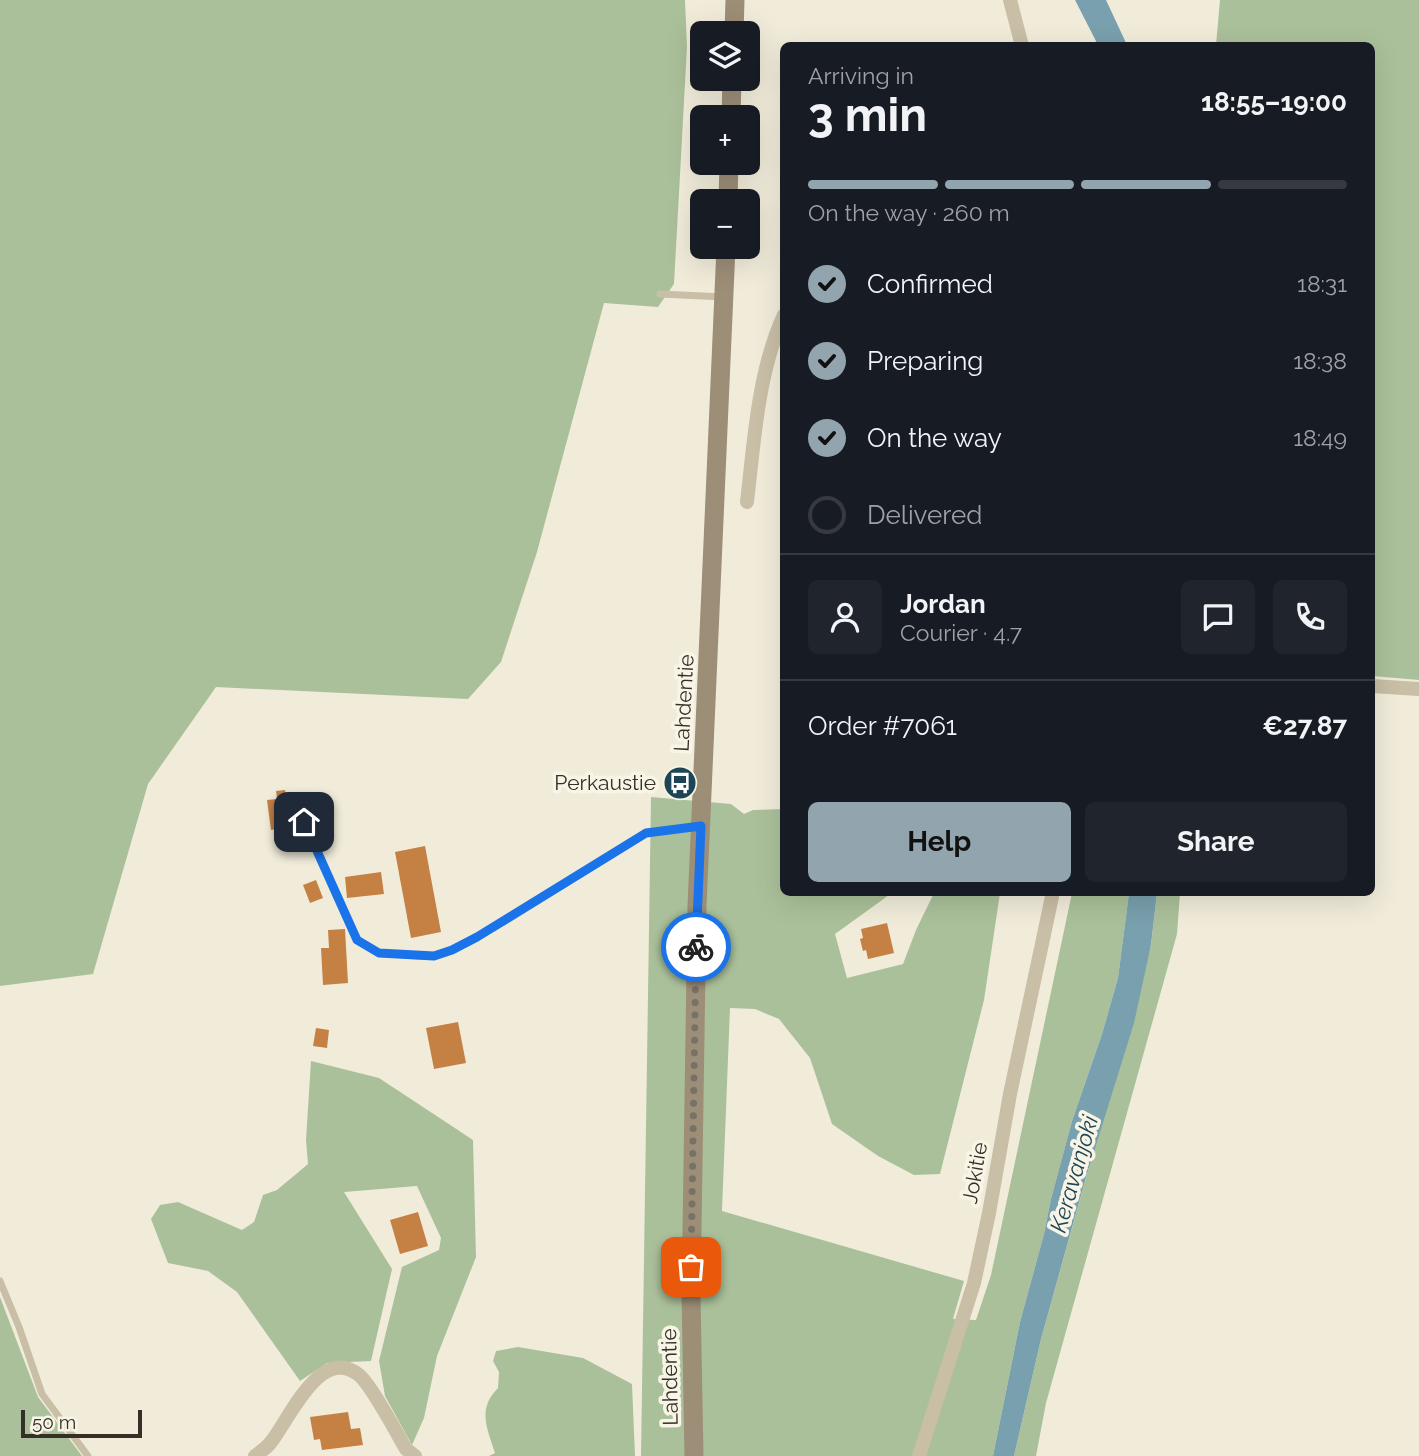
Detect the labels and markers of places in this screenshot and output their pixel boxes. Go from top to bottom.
bus stop icon: Perkaustie [661,764,699,802]
place label: Perkaustie [554,770,656,795]
pin [274,792,334,852]
pin [661,1237,721,1297]

